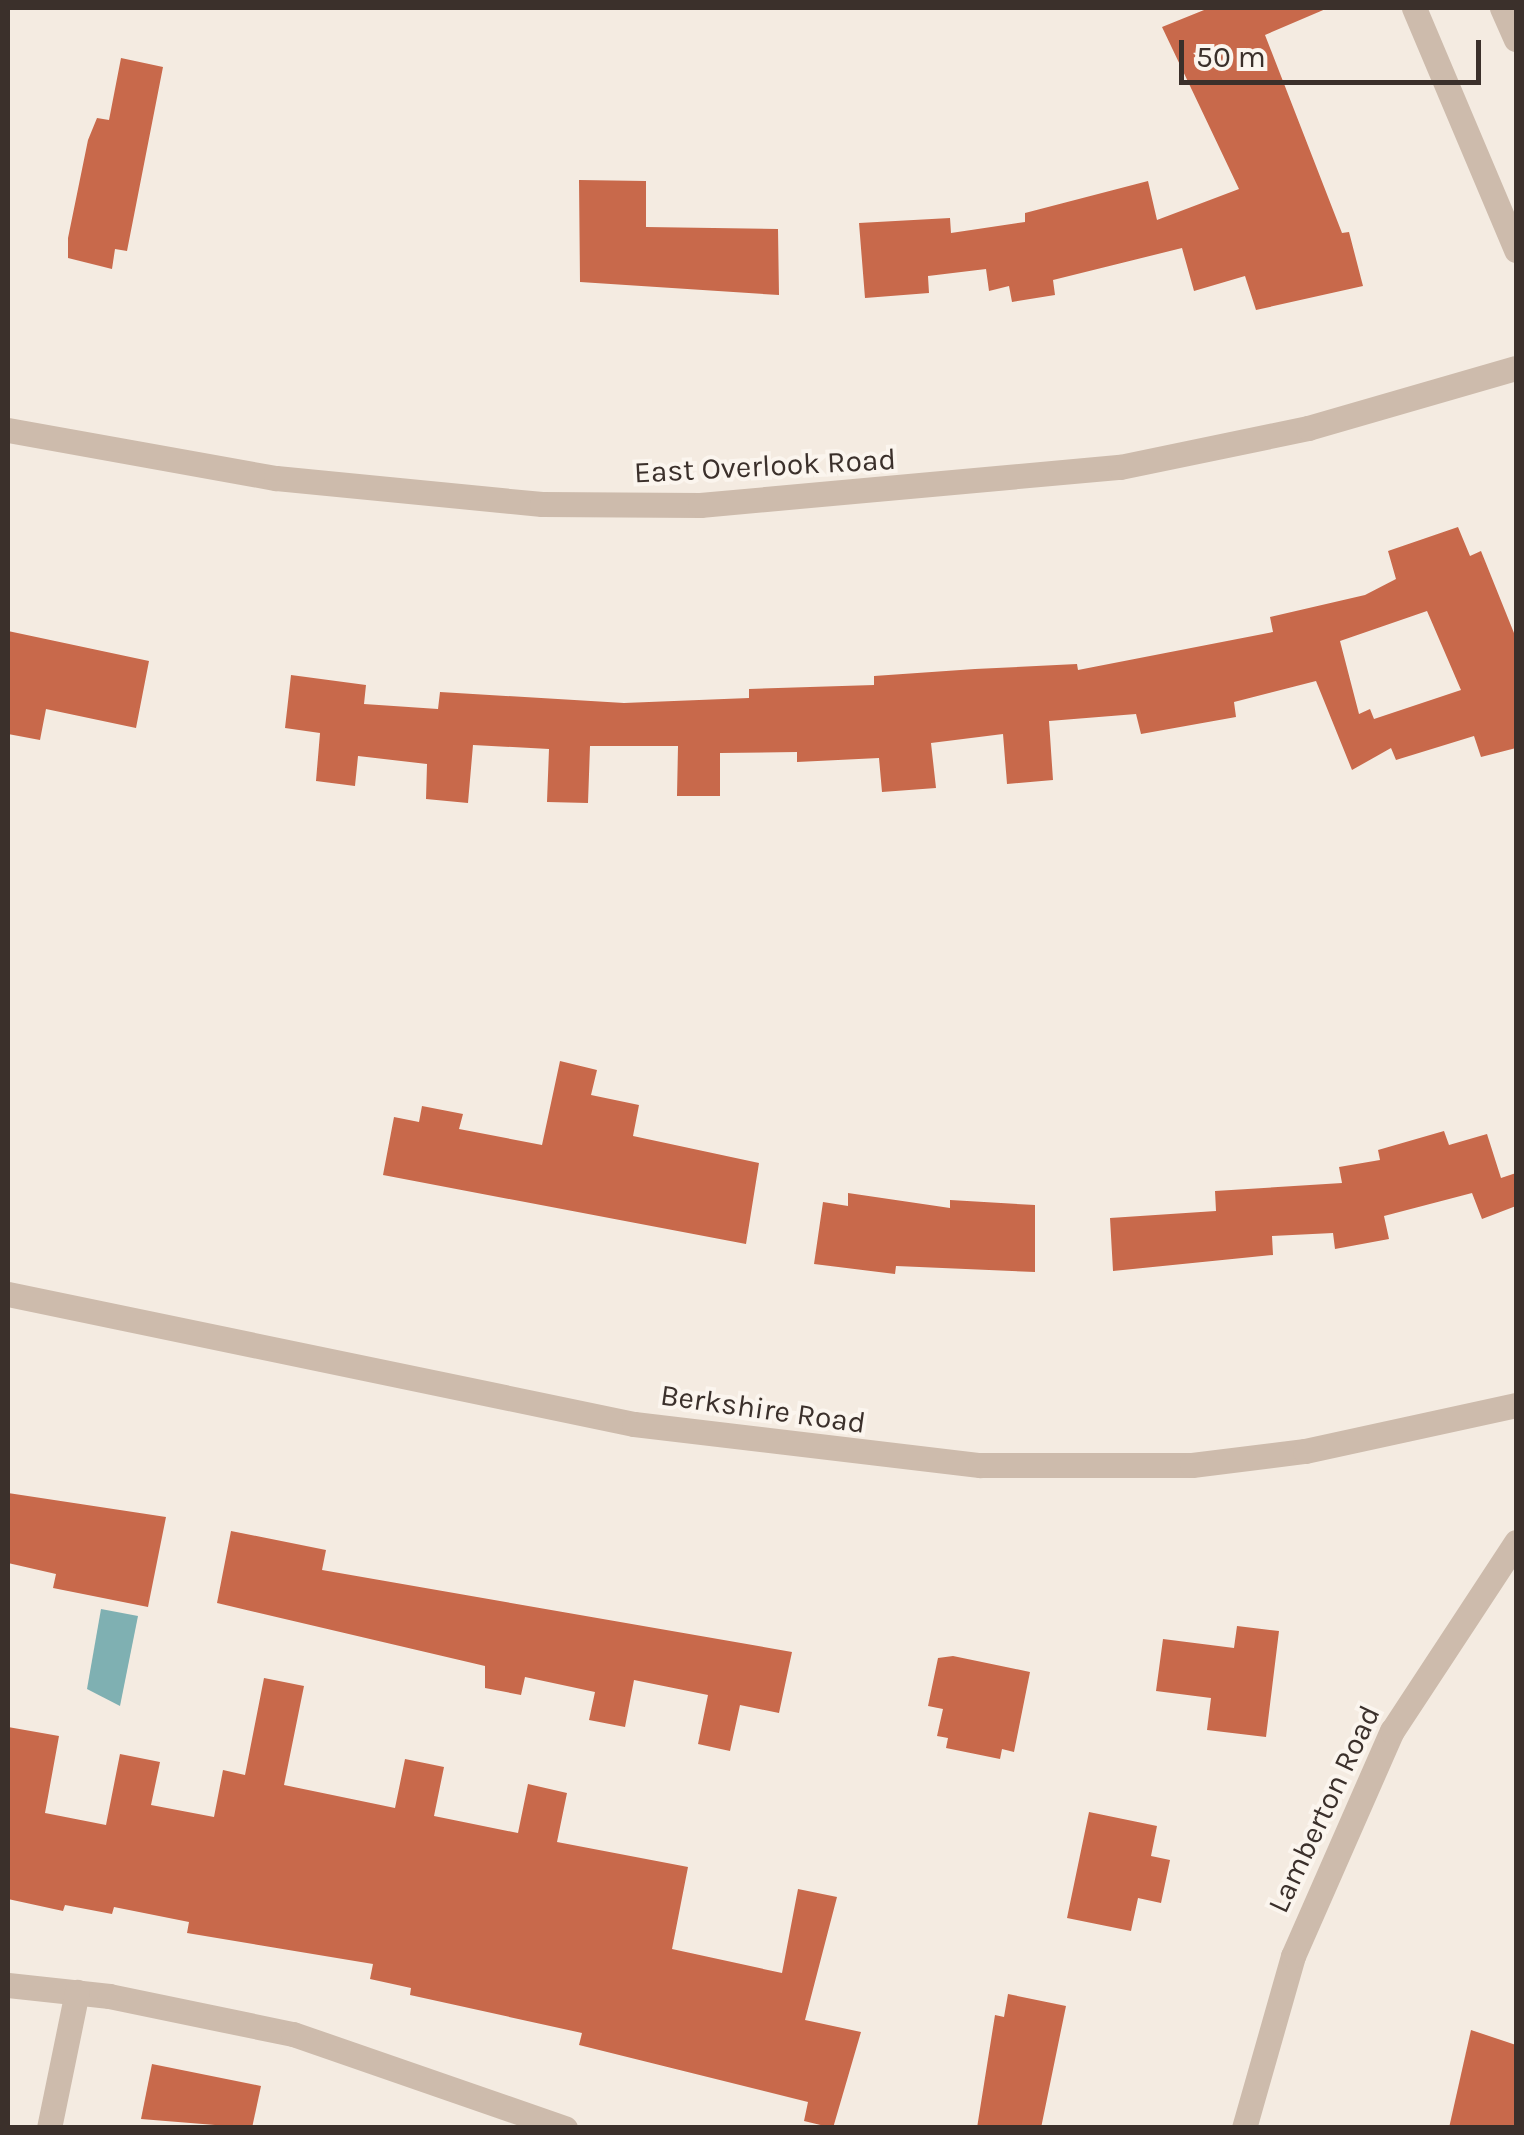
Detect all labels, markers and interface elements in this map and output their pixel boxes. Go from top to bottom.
scale bar [1184,20,1486,82]
text: 50 m [1196,39,1266,75]
street label: East Overlook Road [633,441,897,491]
street label: Berkshire Road [658,1377,868,1441]
street label: Lamberton Road [1260,1700,1388,1918]

